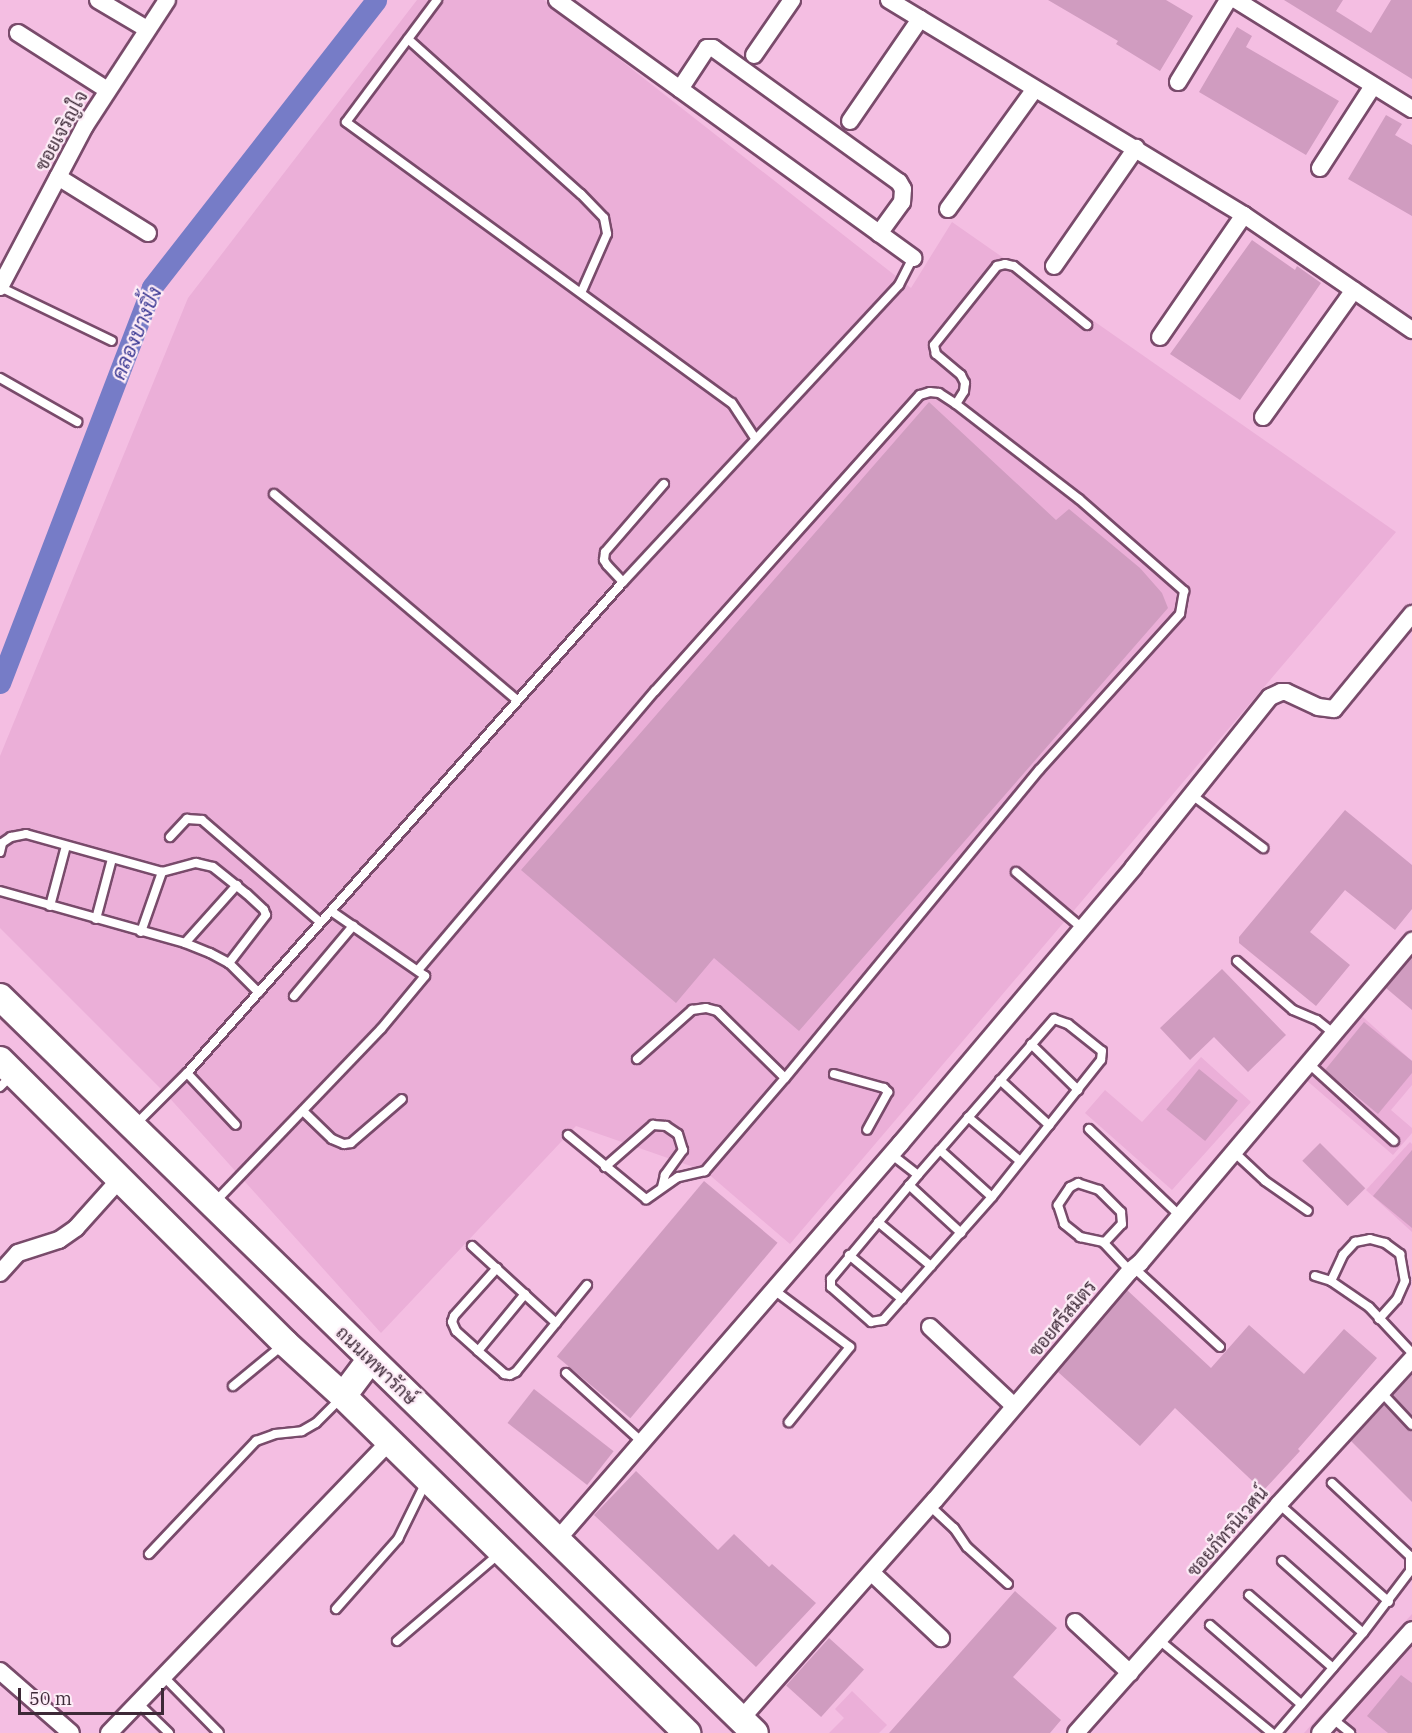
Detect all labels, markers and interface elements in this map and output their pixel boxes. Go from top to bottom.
street label: ซอยเจริญใจ [31,87,93,175]
water label: คลองบางปิ้ง [106,283,166,383]
street label: ซอยศรีสมิตร [1025,1277,1101,1361]
street label: ถนนเทพารักษ์ [331,1322,421,1410]
street label: ซอยภัทรนิเวศน์ [1183,1483,1273,1581]
scale bar [21,1676,166,1714]
text: 50 m [29,1687,72,1710]

